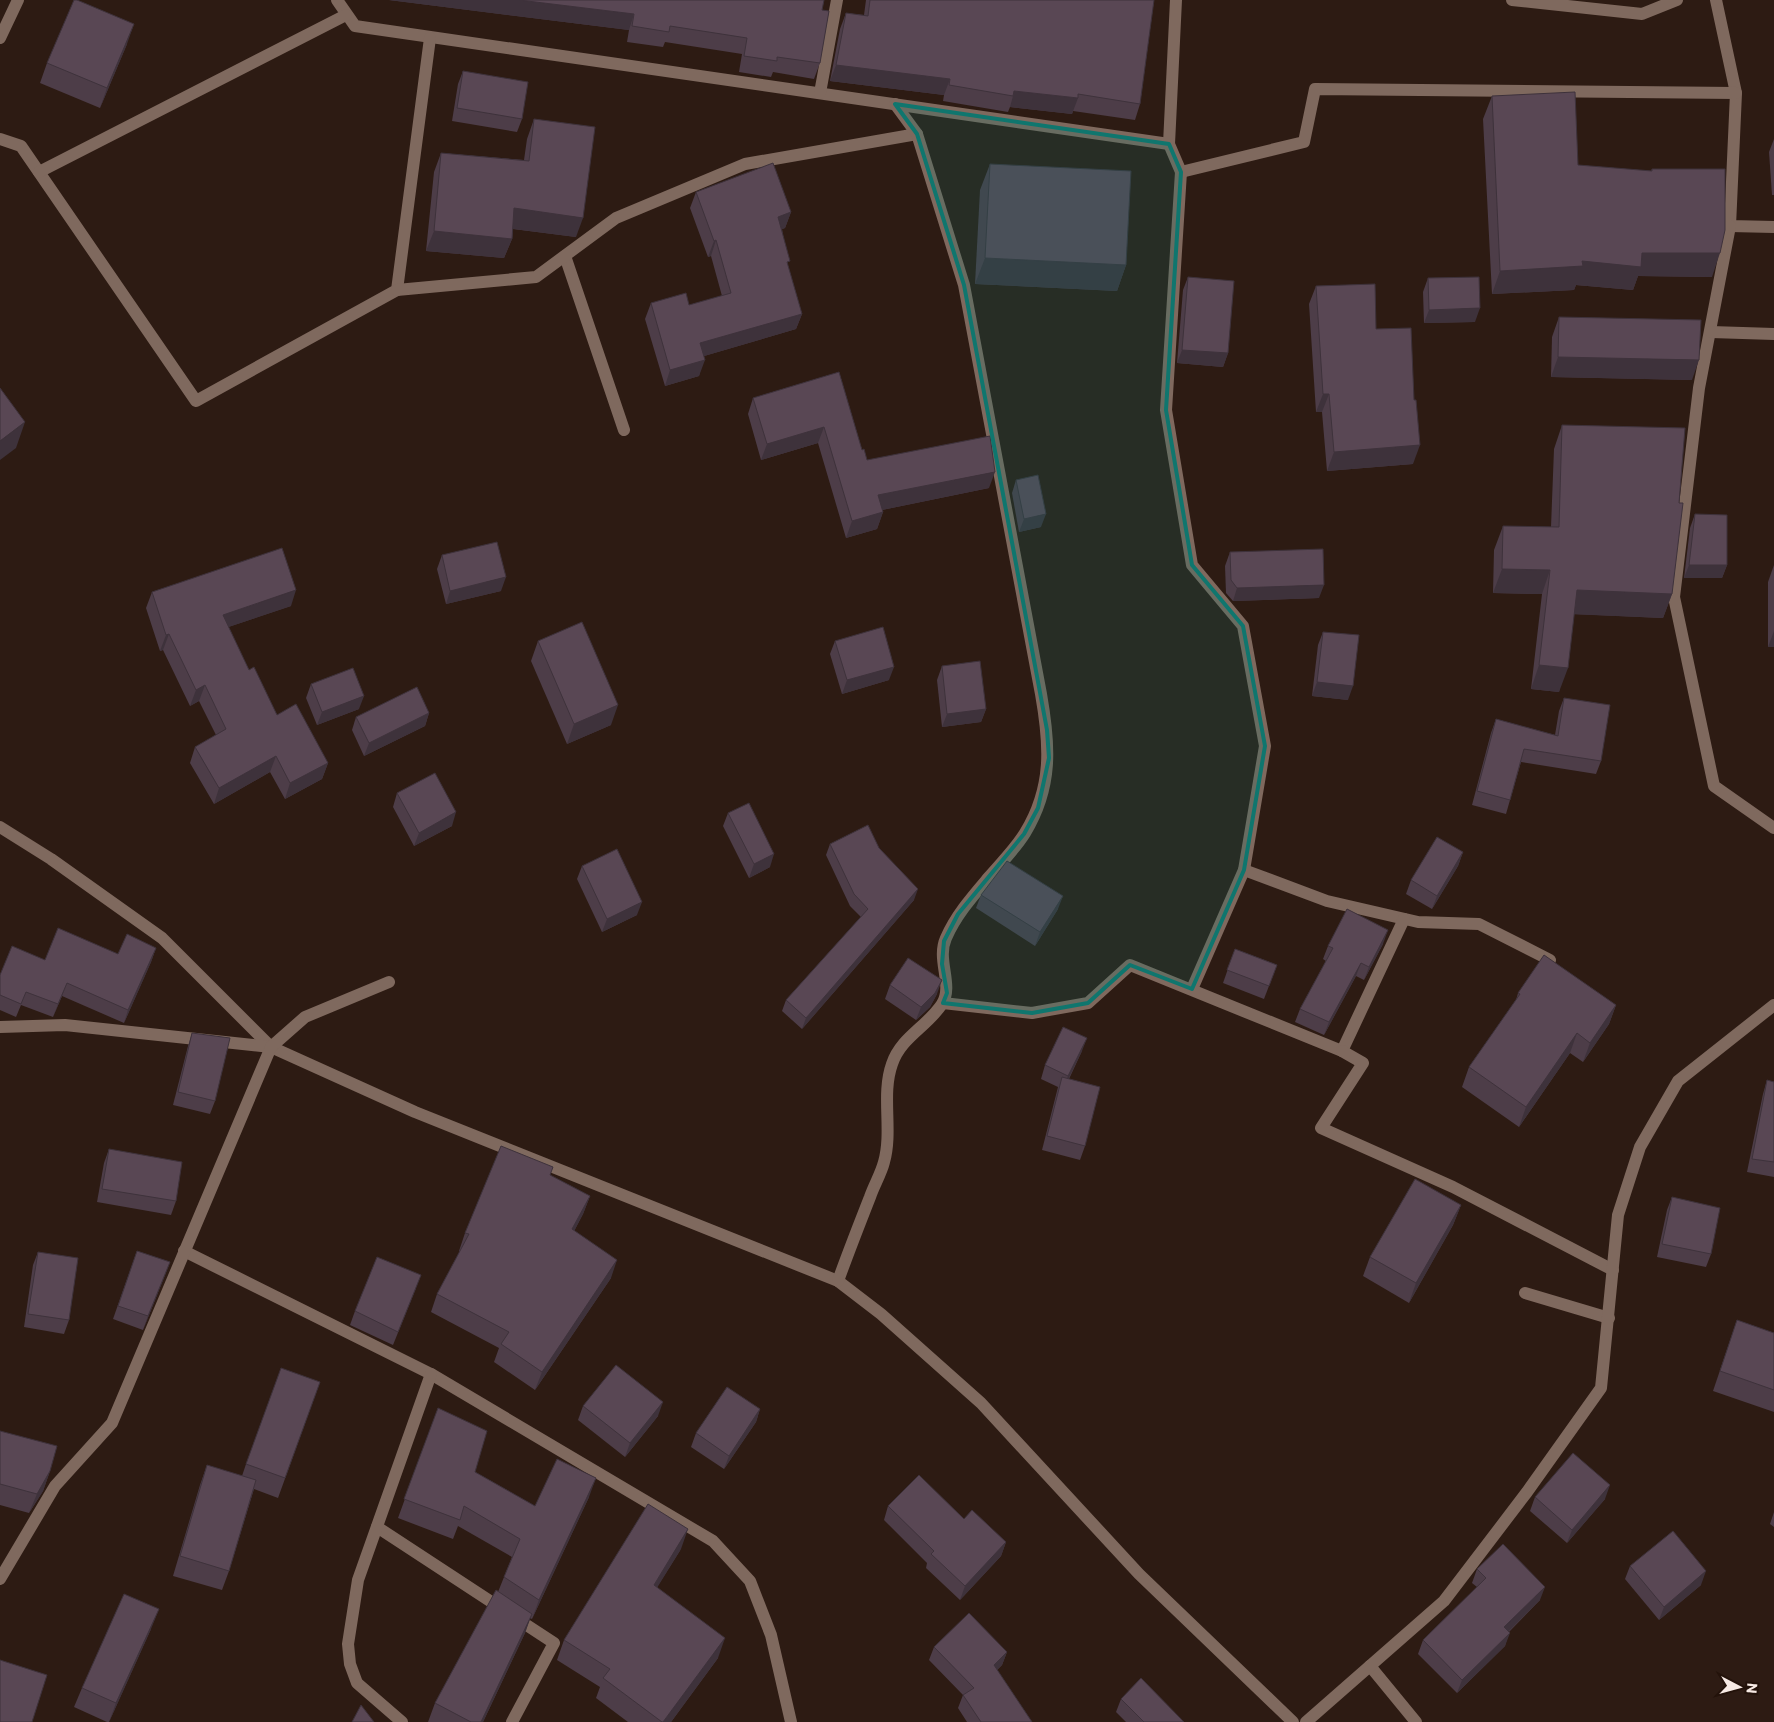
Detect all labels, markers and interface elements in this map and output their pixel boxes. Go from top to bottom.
north arrow [1714,1662,1764,1712]
text: N [1743,1682,1761,1695]

